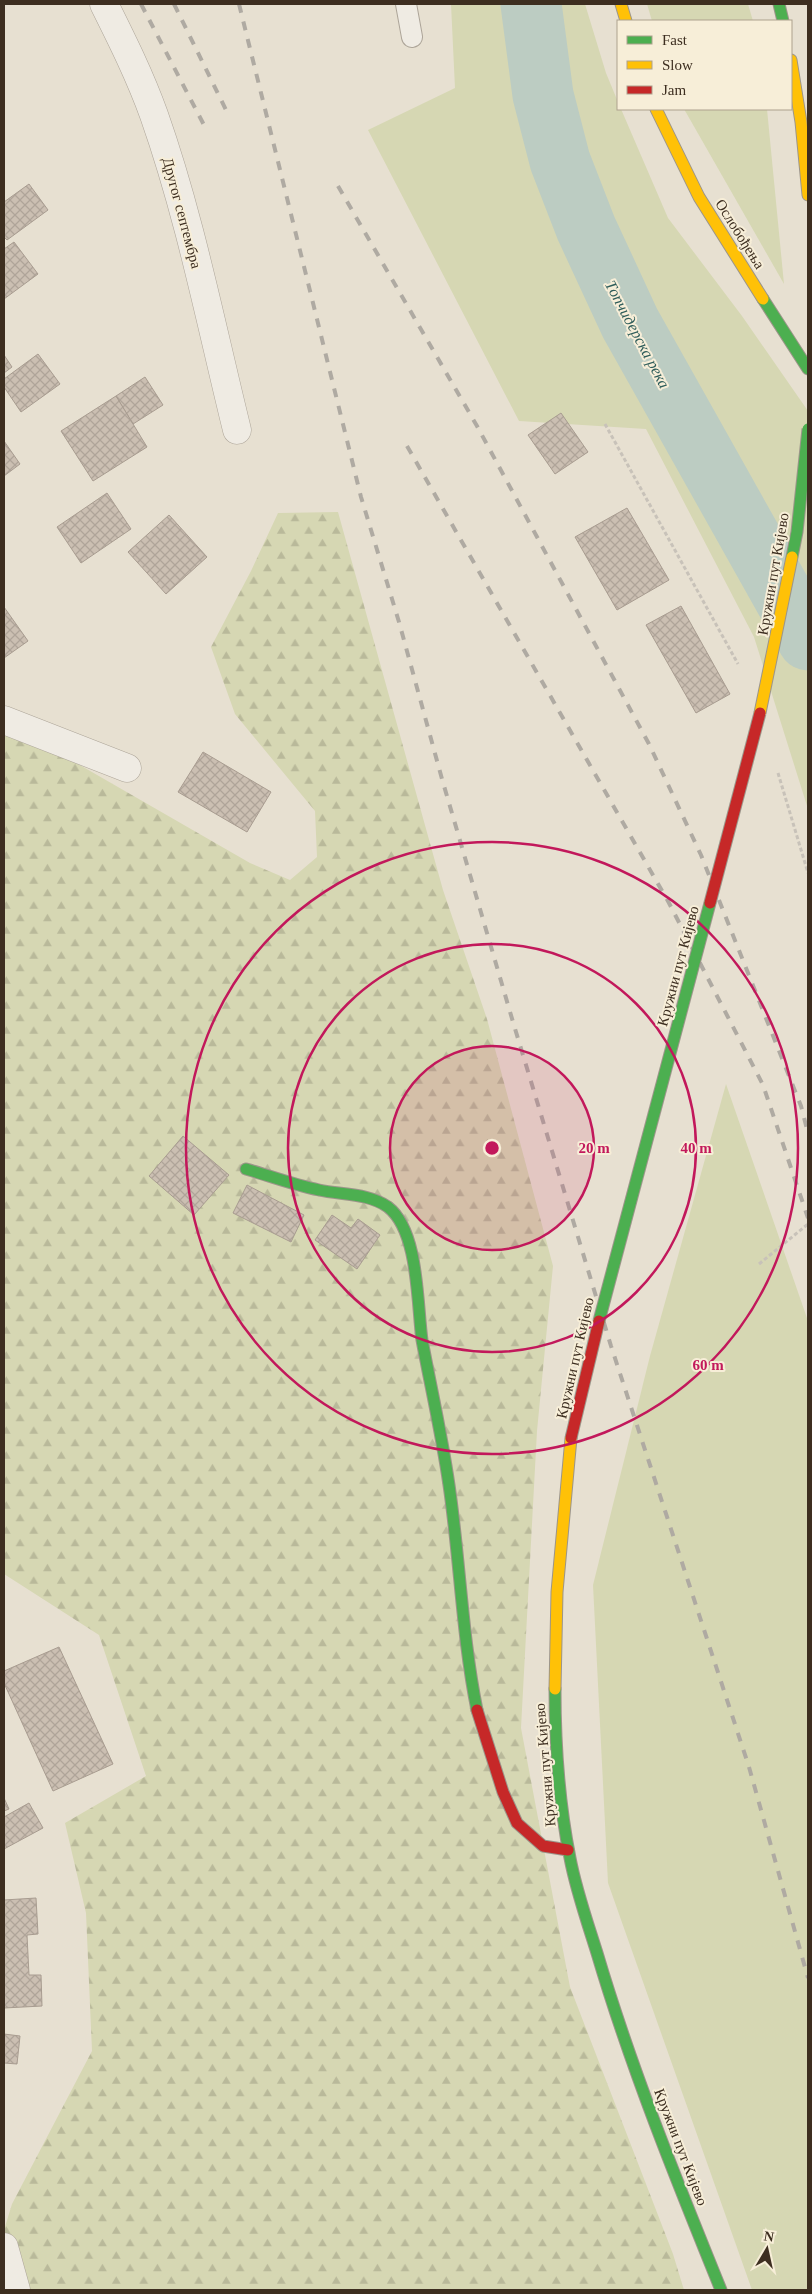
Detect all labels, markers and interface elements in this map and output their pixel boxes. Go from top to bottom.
legend [617,20,792,110]
text: Fast [662,32,688,48]
text: Slow [662,57,693,73]
text: Jam [662,82,686,98]
street label: Другог септембра [159,156,205,271]
street label: Ослобођења [712,196,768,272]
water label: Топчидерска река [601,277,673,392]
street label: Кружни пут Кијево [754,512,792,636]
street label: Кружни пут Кијево [654,904,702,1028]
centre of rings [483,1139,501,1157]
text: 20 m [578,1140,610,1156]
text: 40 m [680,1140,712,1156]
street label: Кружни пут Кијево [553,1296,597,1420]
text: 60 m [692,1357,724,1373]
street label: Кружни пут Кијево [532,1703,558,1827]
street label: Кружни пут Кијево [651,2086,711,2208]
north arrow [742,2224,792,2274]
text: N [763,2228,775,2245]

